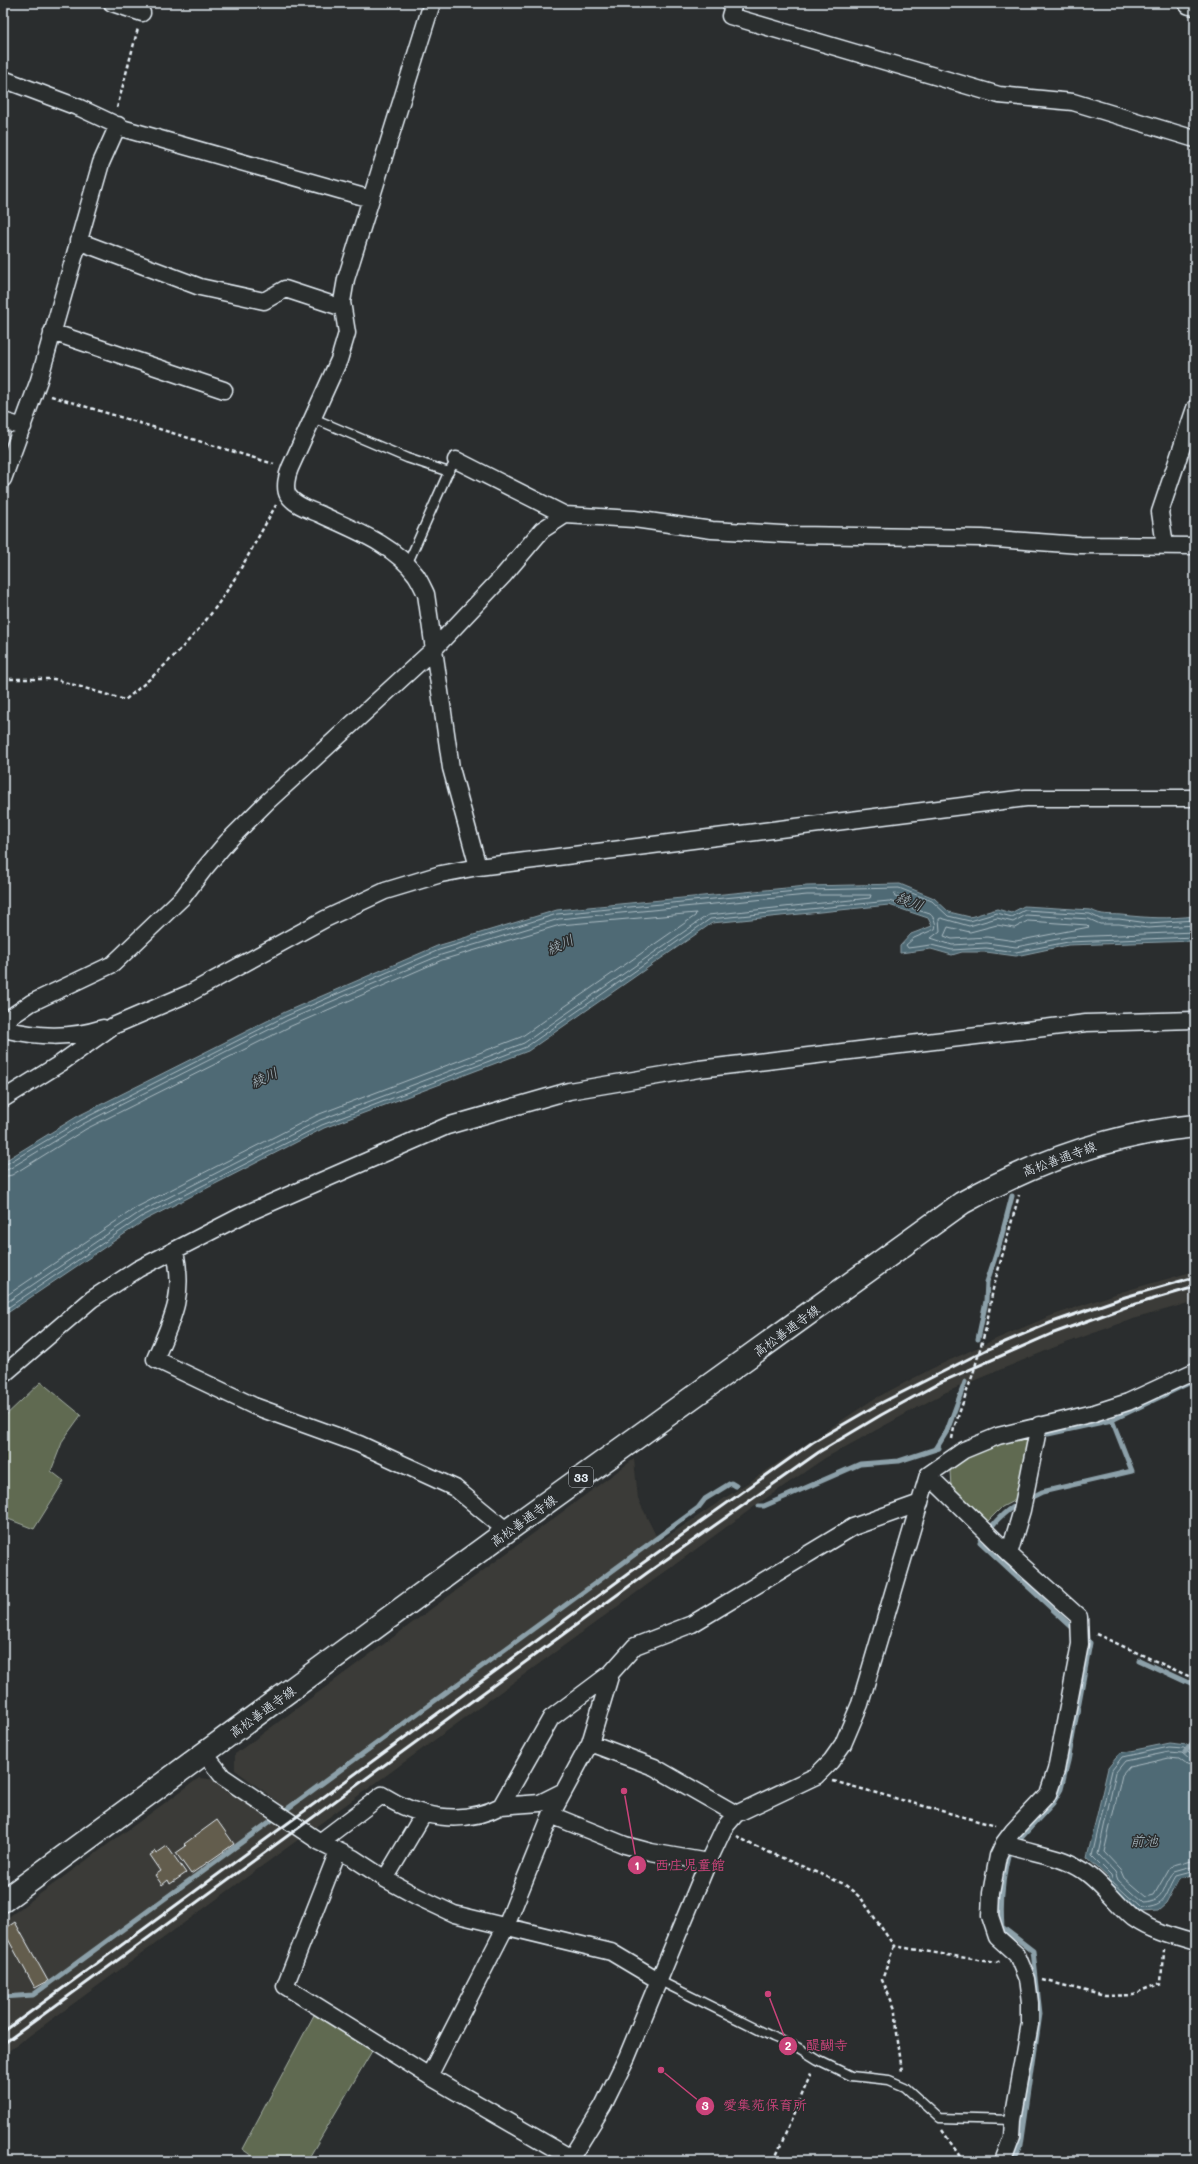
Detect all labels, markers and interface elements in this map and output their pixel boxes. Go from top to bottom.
water label: 綾川 [893,887,927,915]
water label: 綾川 [543,930,577,958]
water label: 綾川 [247,1063,281,1091]
street label: 高松善通寺線 [1019,1136,1099,1179]
street label: 高松善通寺線 [749,1300,823,1360]
road number: 33 [569,1467,593,1487]
street label: 高松善通寺線 [486,1490,560,1550]
street label: 高松善通寺線 [225,1681,299,1741]
water label: 前池 [1130,1831,1159,1850]
callout: 西庄児童館 [627,1852,733,1878]
text: 西庄児童館 [655,1855,725,1874]
text: 1 [634,1857,640,1873]
callout: 醍醐寺 [778,2033,856,2059]
text: 醍醐寺 [806,2035,848,2054]
text: 2 [785,2037,792,2053]
callout: 愛集苑保育所 [695,2093,815,2119]
text: 愛集苑保育所 [723,2095,807,2114]
text: 3 [701,2097,709,2113]

